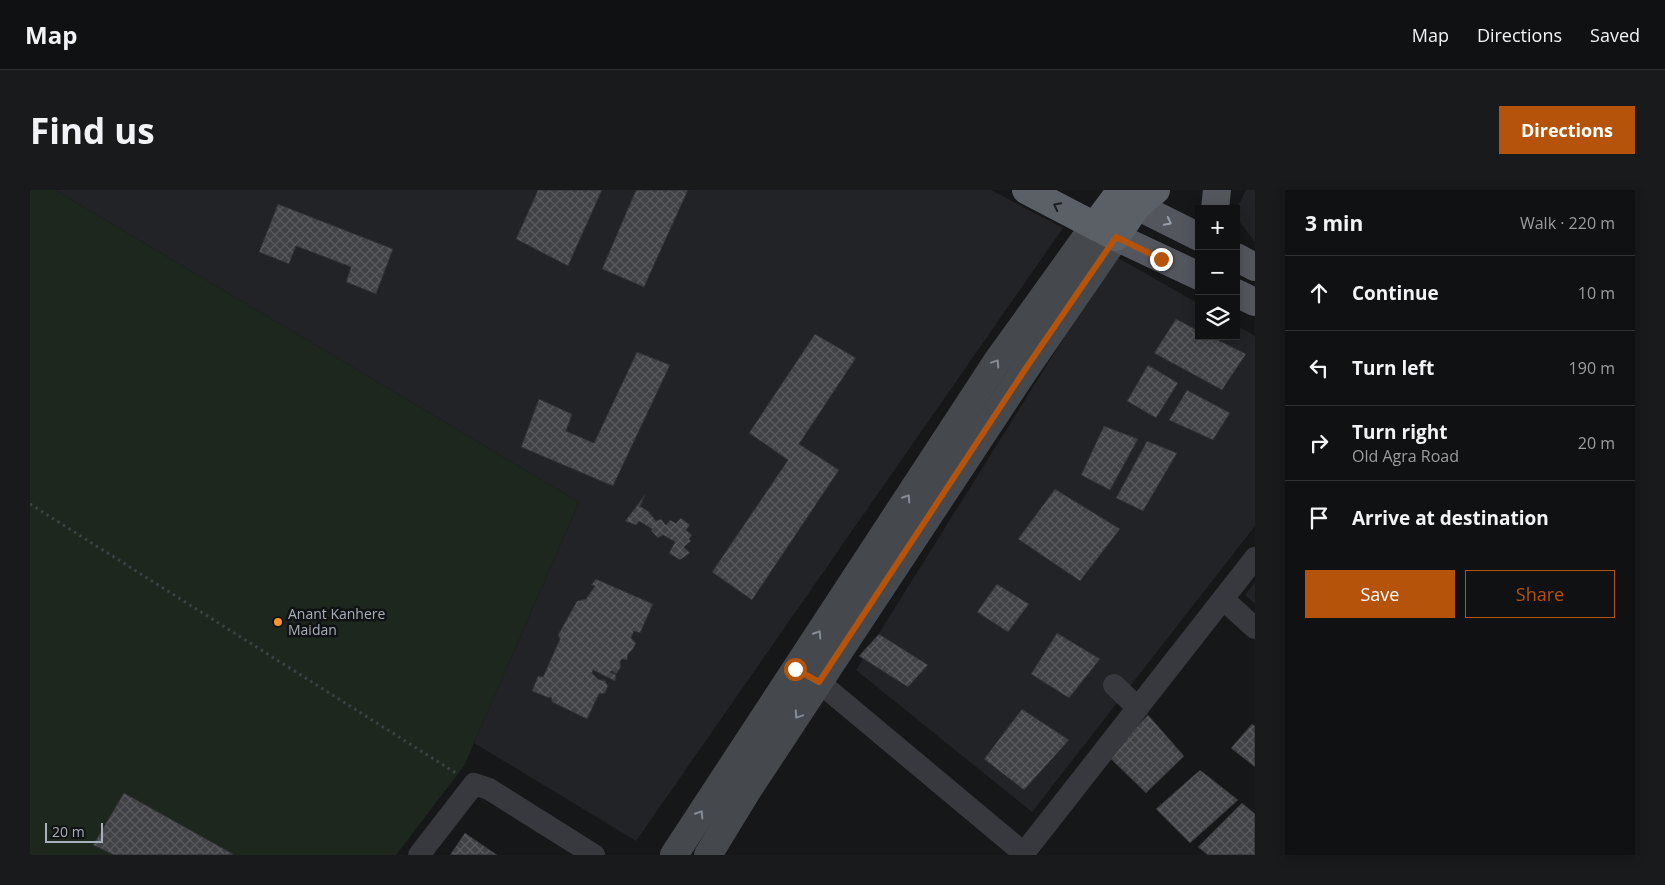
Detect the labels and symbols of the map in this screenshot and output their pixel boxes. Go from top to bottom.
one-way arrow [1053,202,1062,212]
one-way arrow [1163,216,1172,226]
route end [1150,248,1173,271]
one-way arrow [990,359,999,368]
one-way arrow [901,495,910,504]
place label: Anant Kanhere Maidan [288,604,386,639]
marker: Anant Kanhere Maidan [272,616,284,628]
one-way arrow [812,631,821,640]
route start [784,658,807,681]
one-way arrow [794,709,804,718]
one-way arrow [694,811,703,820]
scale bar [45,820,102,843]

